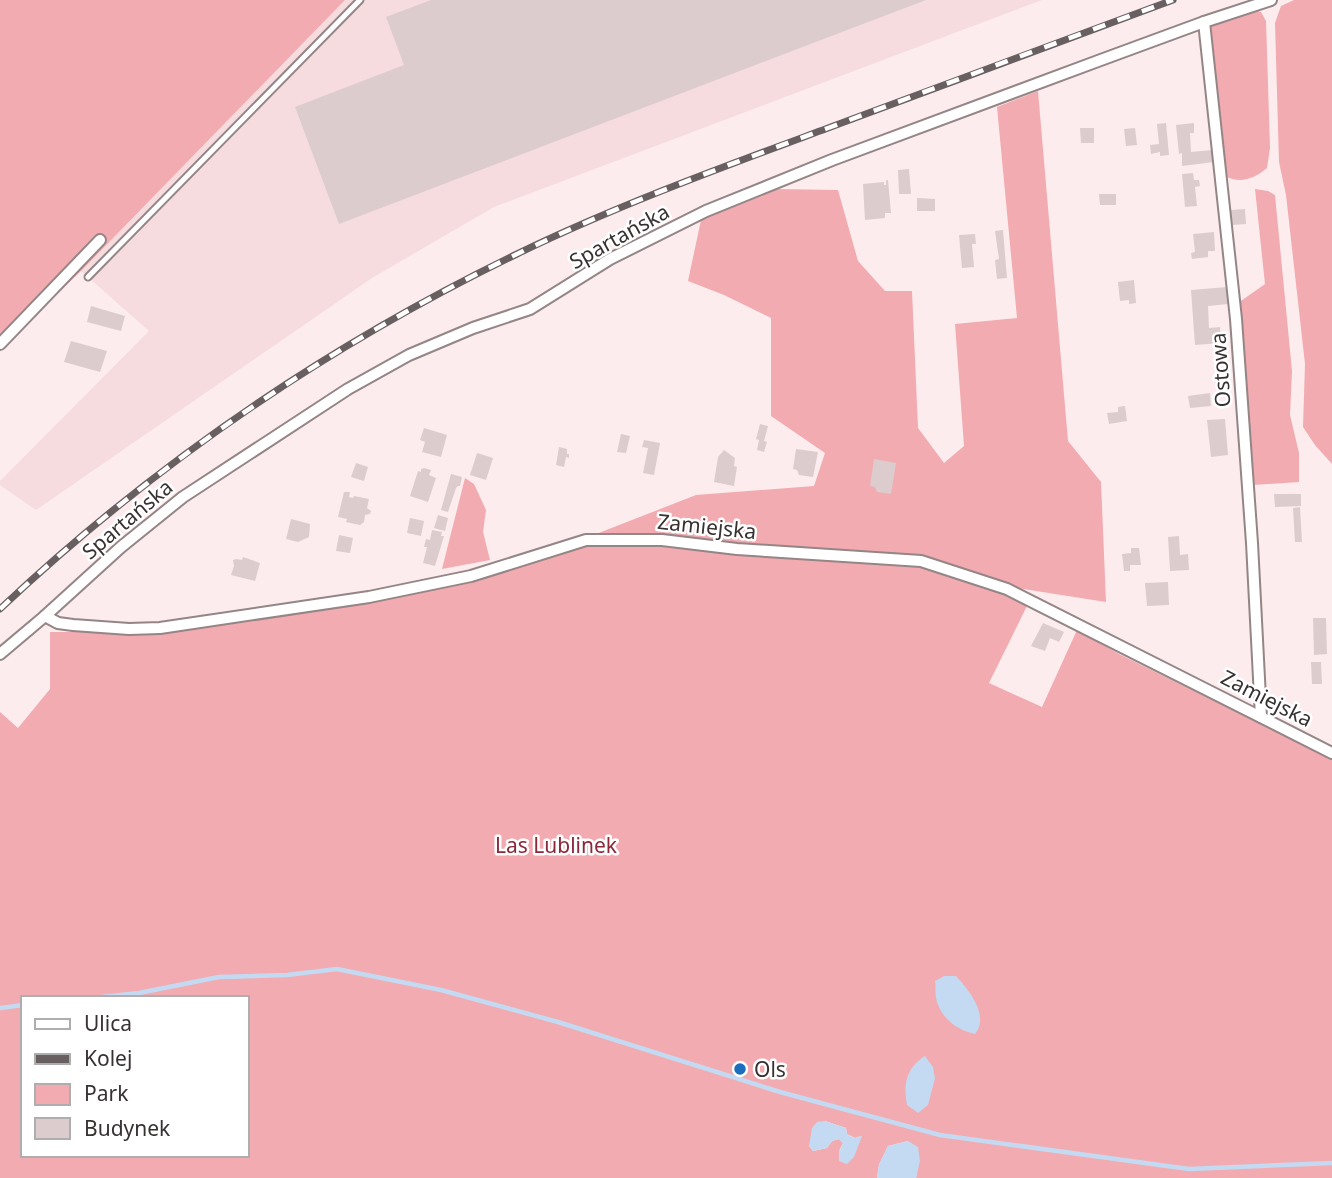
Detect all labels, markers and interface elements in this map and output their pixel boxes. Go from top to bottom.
street label: Spartańska [564,197,674,275]
street label: Ostowa [1203,332,1237,408]
street label: Spartańska [76,473,178,565]
street label: Zamiejska [656,507,758,545]
street label: Zamiejska [1216,663,1318,733]
park label: Las Lublinek [495,831,618,859]
legend [21,996,248,1157]
text: Ulica [84,1009,132,1037]
text: Kolej [84,1044,132,1072]
place label: Ols [754,1055,786,1083]
marker: Ols [732,1061,748,1077]
text: Park [84,1079,129,1107]
text: Budynek [84,1114,171,1142]

